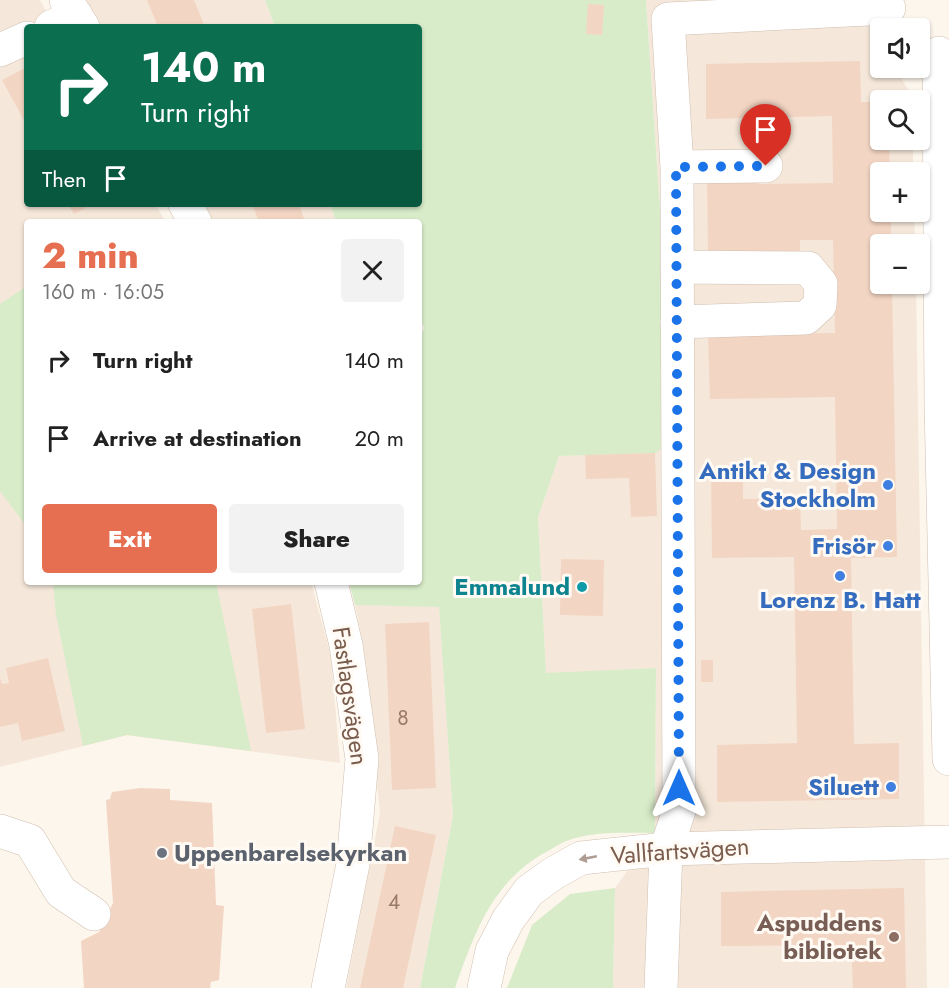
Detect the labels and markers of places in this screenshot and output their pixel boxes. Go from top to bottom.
pin [740,104,791,166]
place label: Antikt & Design Stockholm [698,453,876,516]
marker: Antikt & Design Stockholm [881,478,895,492]
place label: Frisör [812,528,876,563]
marker: Frisör [881,539,895,553]
place label: Emmalund [454,569,570,604]
marker: Lorenz B. Hatt [833,569,847,583]
marker: Emmalund [575,580,589,594]
place label: Lorenz B. Hatt [759,582,921,617]
place label: Siluett [808,769,879,804]
marker: Siluett [884,780,898,794]
place label: Uppenbarelsekyrkan [174,835,407,870]
marker: Uppenbarelsekyrkan [155,846,169,860]
place label: Aspuddens bibliotek [756,905,882,968]
marker: Aspuddens bibliotek [887,930,901,944]

